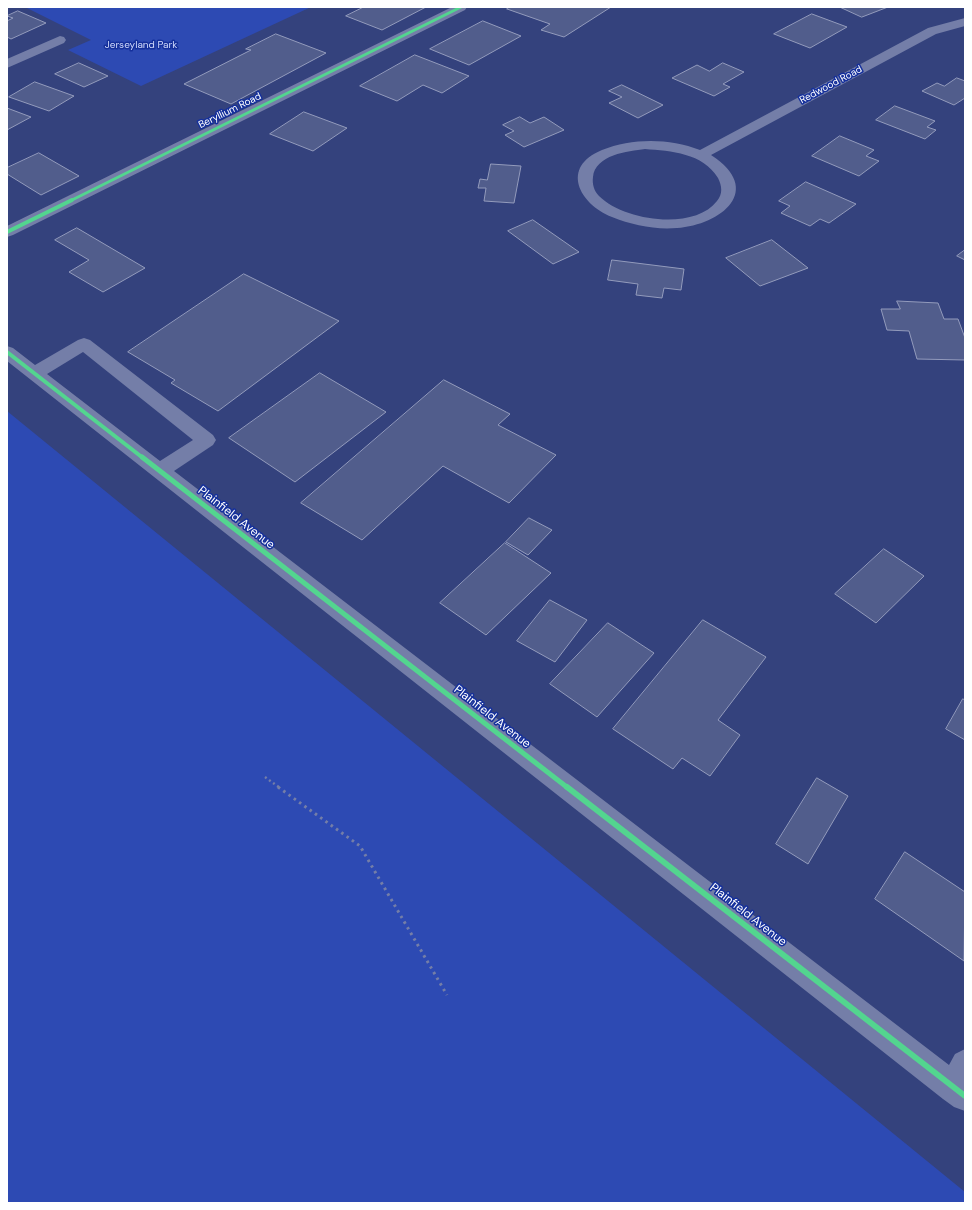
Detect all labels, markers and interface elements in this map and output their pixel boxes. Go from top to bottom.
park label: Jerseyland Park [105,39,177,51]
street label: Redwood Road [798,63,864,107]
street label: Beryllium Road [197,91,263,131]
street label: Plainfield Avenue [195,483,277,553]
street label: Plainfield Avenue [451,682,533,752]
street label: Plainfield Avenue [707,880,789,950]

